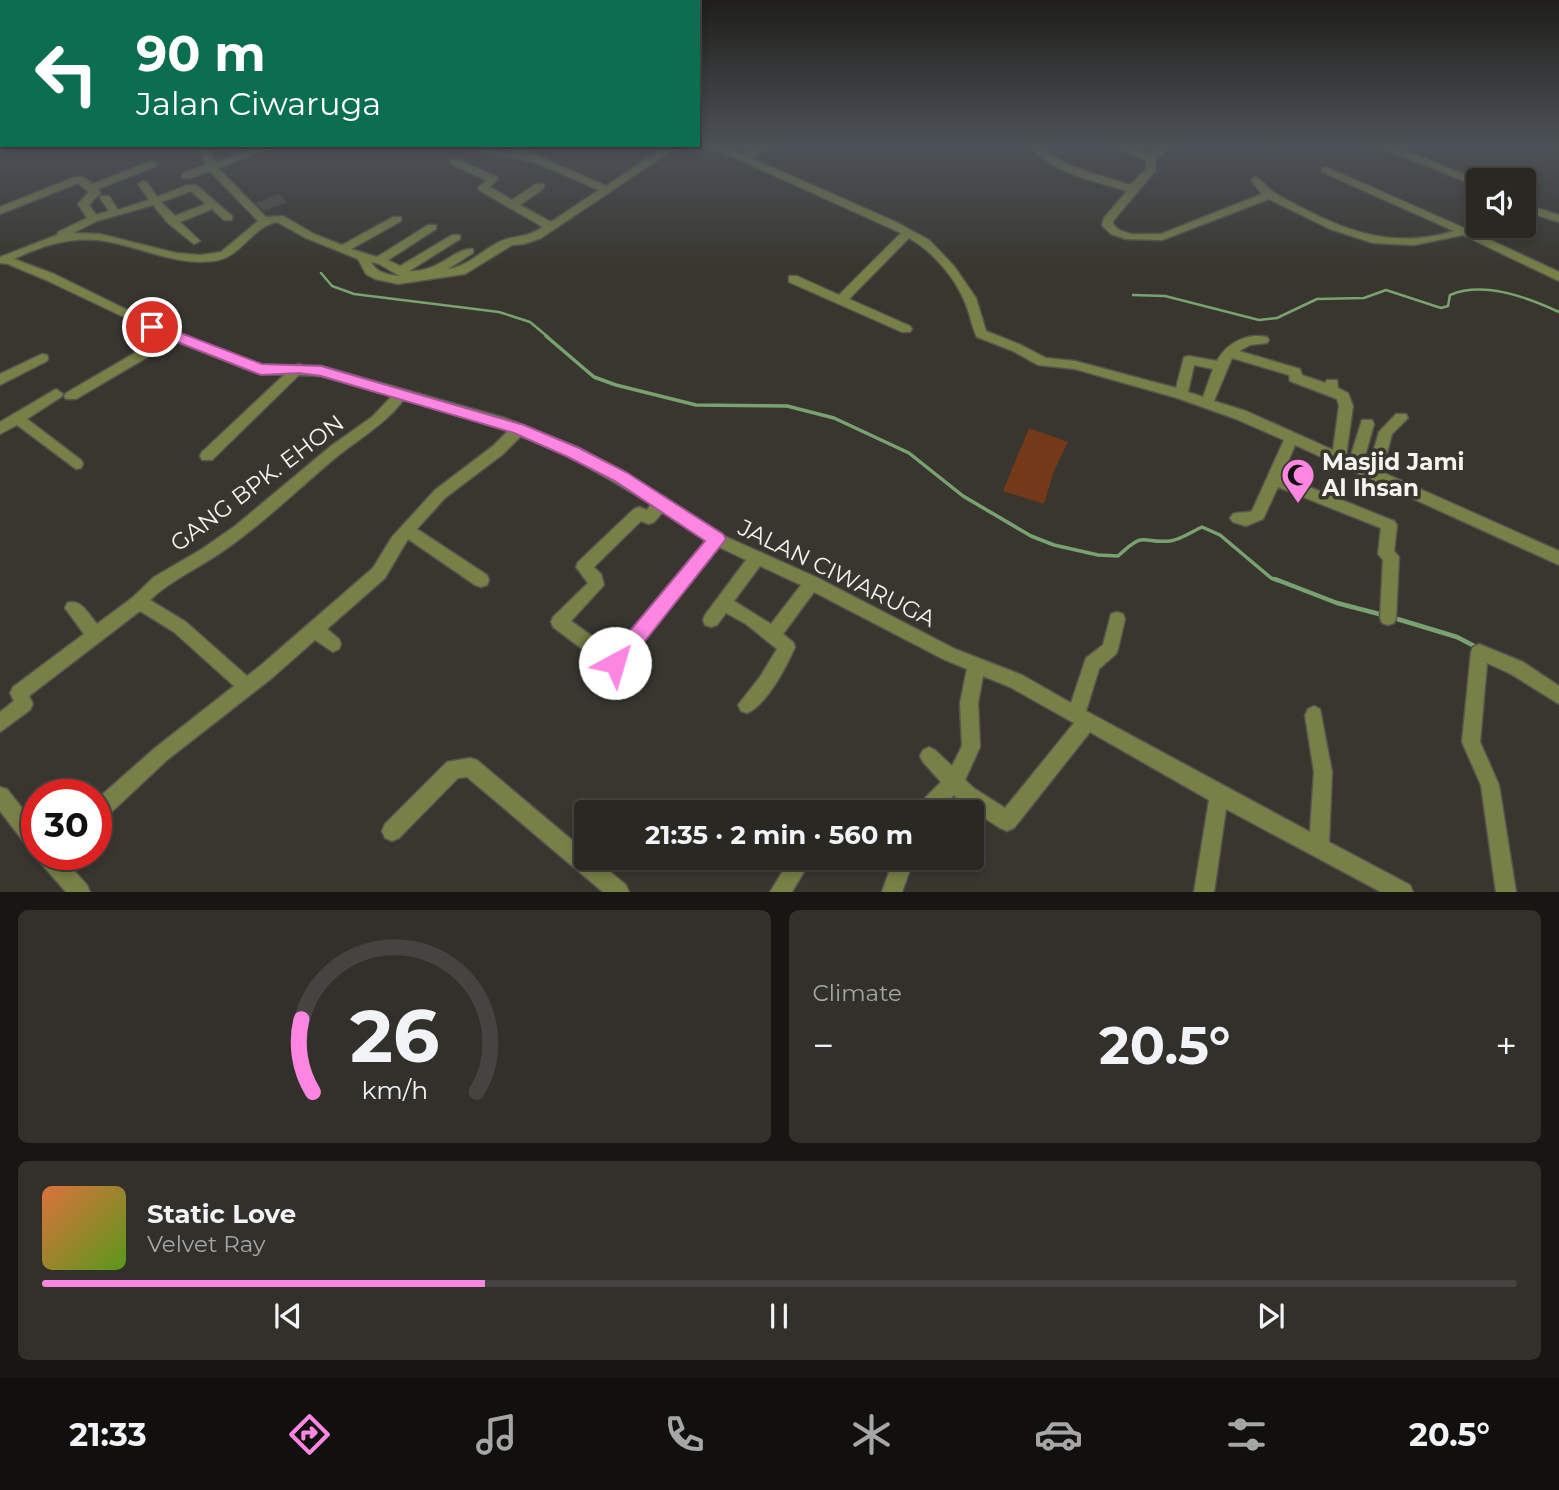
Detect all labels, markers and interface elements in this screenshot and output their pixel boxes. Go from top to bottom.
text: 90 m [136,24,266,83]
icon: left [21,28,112,119]
text: Jalan Ciwaruga [136,84,381,123]
map controls [1466,168,1536,238]
button: sound [1466,168,1536,238]
pin [122,297,182,357]
icon: arrive [133,308,171,346]
street label: GANG BPK. EHON [165,409,349,557]
place label: Masjid Jami Al Ihsan [1321,448,1464,502]
mosque icon: Masjid Jami Al Ihsan [1279,456,1317,505]
street label: JALAN CIWARUGA [733,513,941,633]
position arrow [578,626,652,700]
speed limit sign: 30 [21,779,112,870]
text: 21:35 · 2 min · 560 m [645,819,913,851]
text: Climate [813,979,902,1007]
text: 26 [350,993,439,1081]
text: 20.5° [1099,1014,1230,1077]
text: − [813,1022,834,1069]
text: + [1495,1022,1517,1069]
text: km/h [361,1075,428,1105]
text: Static Love [147,1198,296,1230]
text: Velvet Ray [147,1230,265,1258]
icon: previous [269,1297,307,1335]
icon: pause [760,1297,798,1335]
icon: next [1252,1297,1290,1335]
icon: directions [285,1410,334,1459]
icon: music [472,1410,521,1459]
icon: phone [660,1410,709,1459]
icon: climate [847,1410,896,1459]
icon: car [1034,1410,1083,1459]
icon: filters [1222,1410,1271,1459]
text: 21:33 [69,1415,147,1454]
text: 20.5° [1409,1415,1490,1454]

